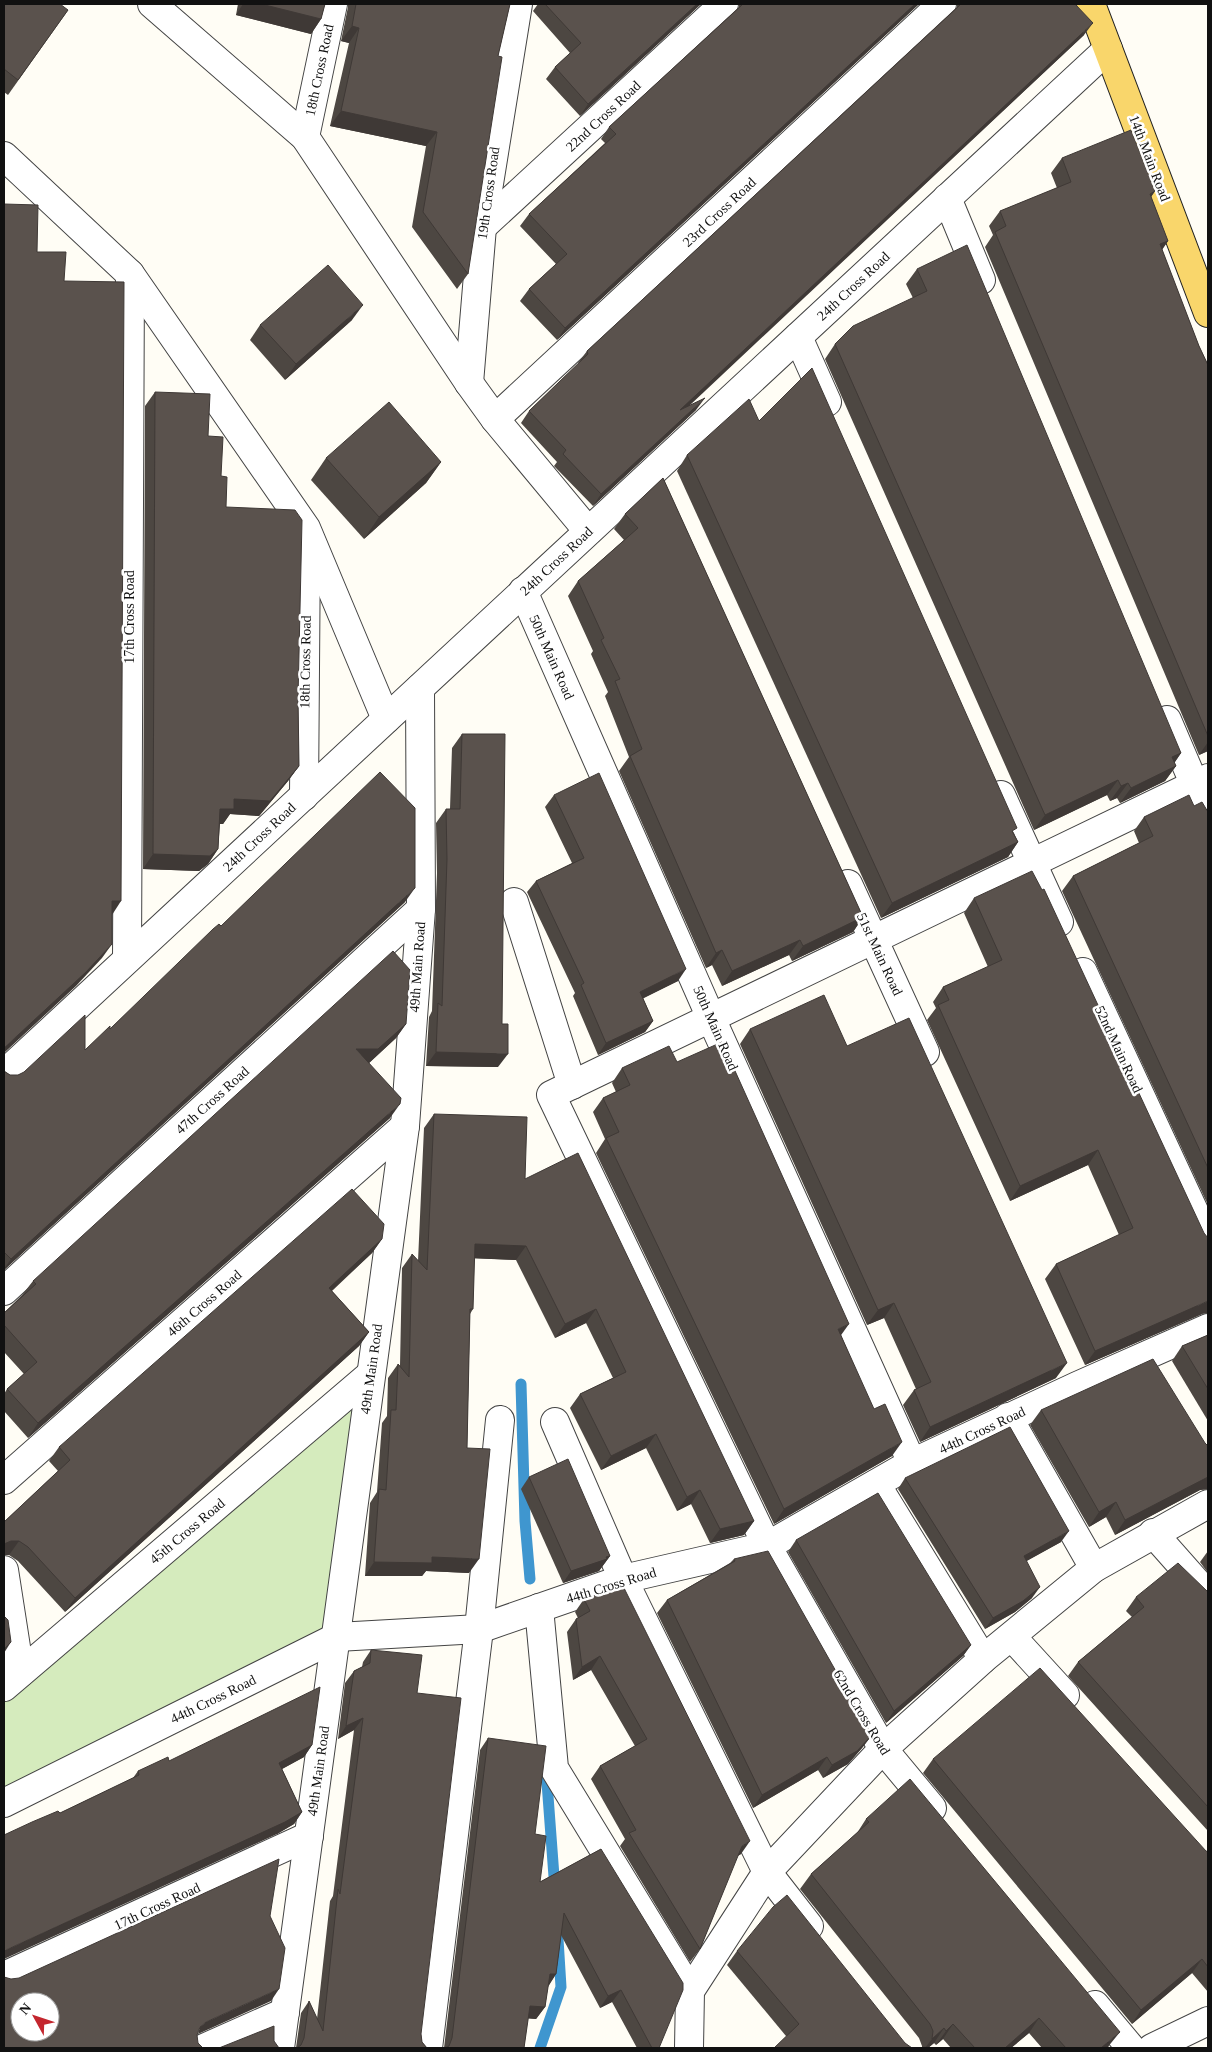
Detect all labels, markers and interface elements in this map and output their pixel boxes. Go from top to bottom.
street label: 18th Cross Road [302,23,337,117]
street label: 22nd Cross Road [563,78,644,155]
street label: 14th Main Road [1126,113,1173,203]
street label: 19th Cross Road [475,146,502,240]
street label: 23rd Cross Road [680,175,759,250]
street label: 24th Cross Road [814,249,893,324]
street label: 24th Cross Road [517,524,596,599]
street label: 17th Cross Road [122,570,137,664]
street label: 50th Main Road [526,613,577,702]
street label: 18th Cross Road [297,615,314,709]
street label: 24th Cross Road [220,800,299,875]
street label: 51st Main Road [854,911,905,998]
street label: 49th Main Road [407,921,428,1013]
street label: 50th Main Road [690,984,741,1073]
street label: 52nd Main Road [1092,1003,1145,1095]
street label: 47th Cross Road [173,1064,252,1137]
street label: 46th Cross Road [164,1267,244,1340]
street label: 49th Main Road [358,1323,385,1415]
street label: 44th Cross Road [937,1404,1028,1457]
street label: 45th Cross Road [147,1496,228,1567]
street label: 44th Cross Road [564,1565,658,1606]
street label: 62nd Cross Road [830,1667,893,1757]
street label: 44th Cross Road [168,1672,258,1727]
street label: 49th Main Road [305,1725,332,1817]
street label: 17th Cross Road [112,1880,203,1933]
north arrow [10,1992,60,2042]
text: N [16,2000,34,2018]

